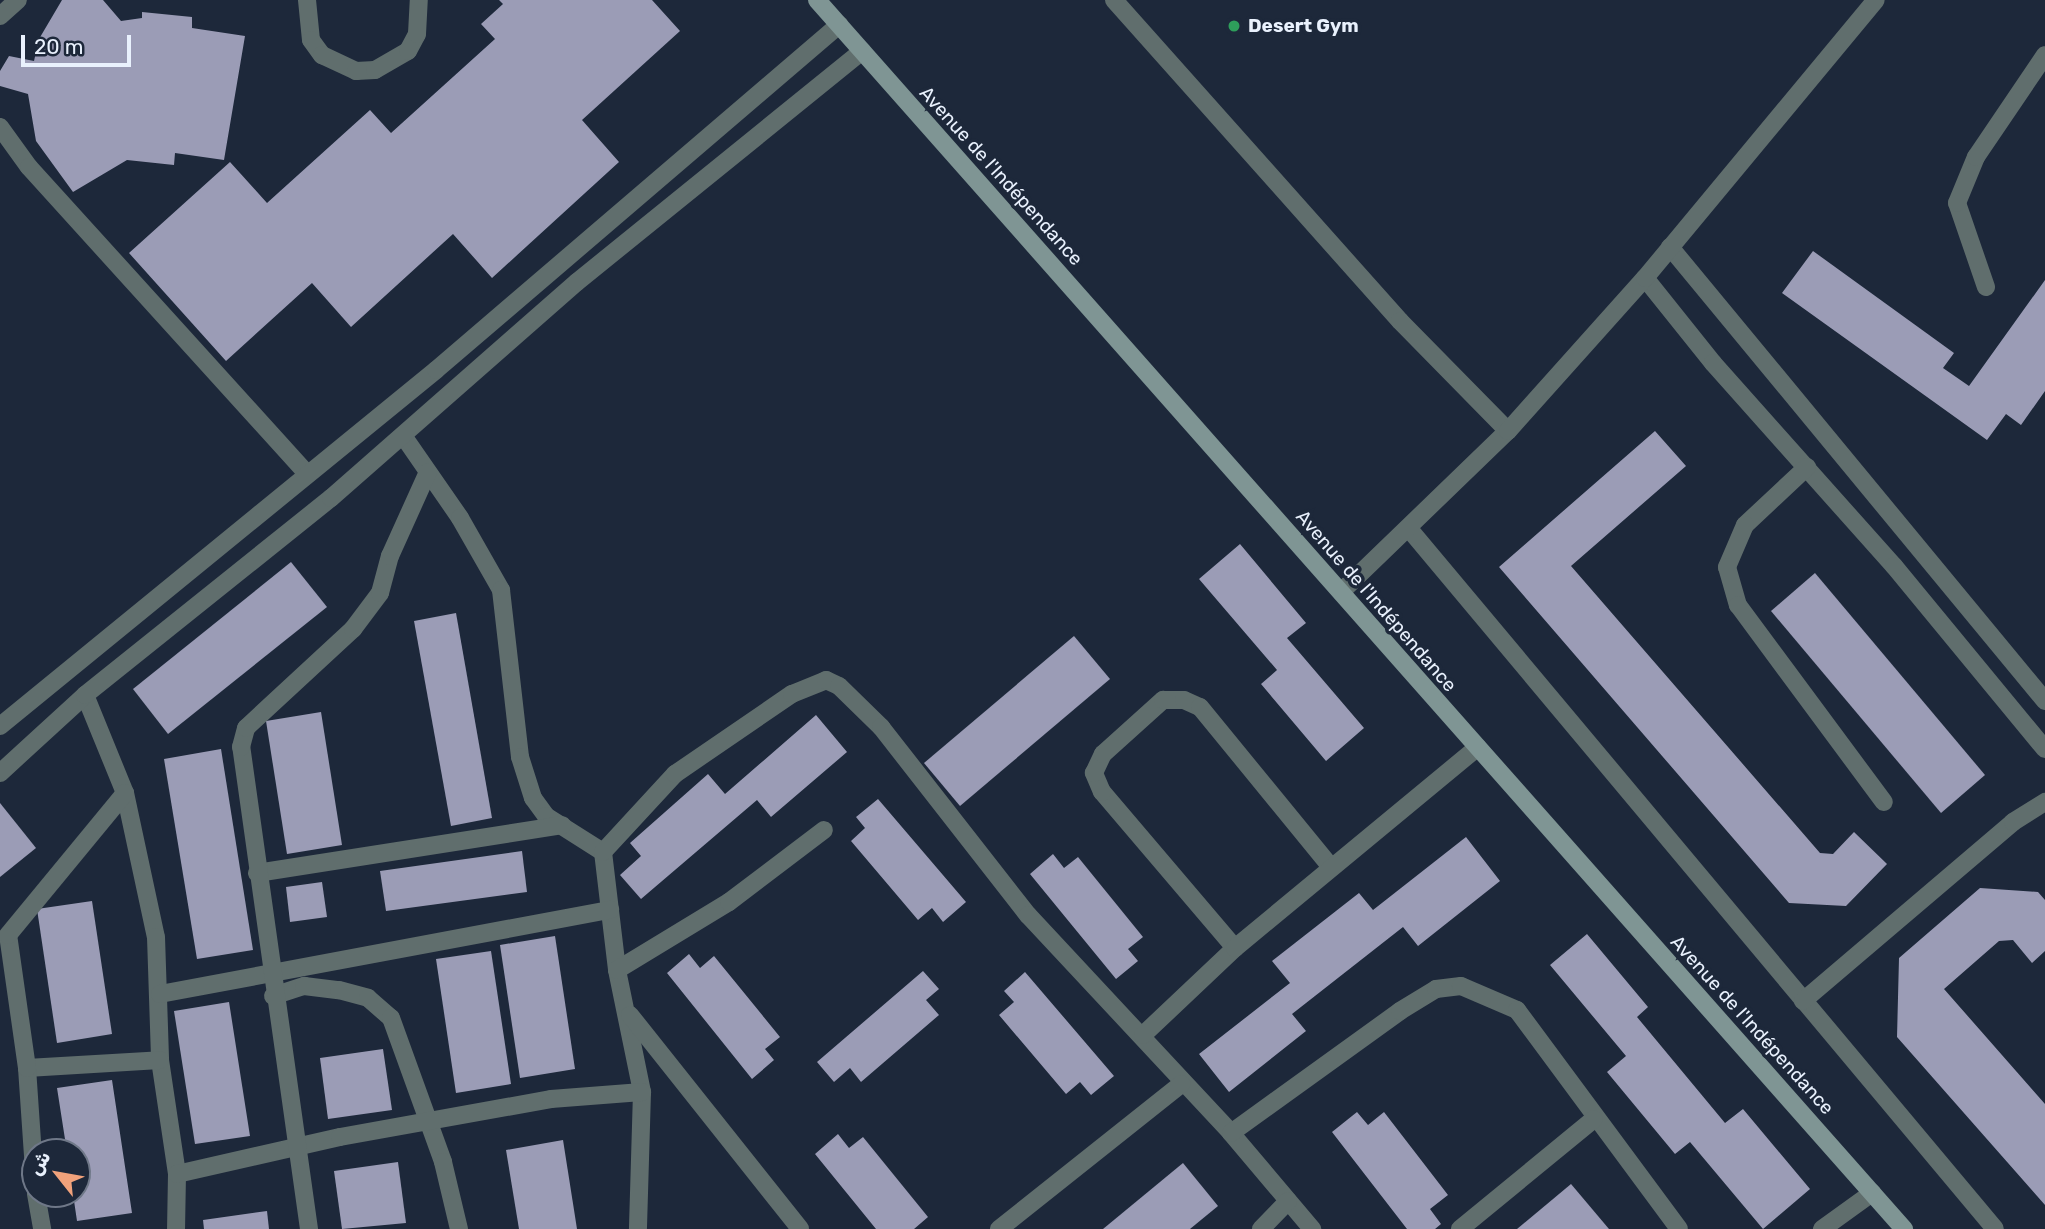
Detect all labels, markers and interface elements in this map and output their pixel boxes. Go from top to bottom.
place label: Desert Gym [1248,15,1359,37]
marker: Desert Gym [1226,18,1242,34]
scale bar [24,21,135,65]
text: 20 m [34,34,83,59]
street label: Avenue de l'Indépendance [915,82,1087,270]
street label: Avenue de l'Indépendance [1291,506,1461,696]
street label: Avenue de l'Indépendance [1666,931,1838,1119]
north arrow [21,1138,91,1208]
text: ش [23,1147,55,1179]

